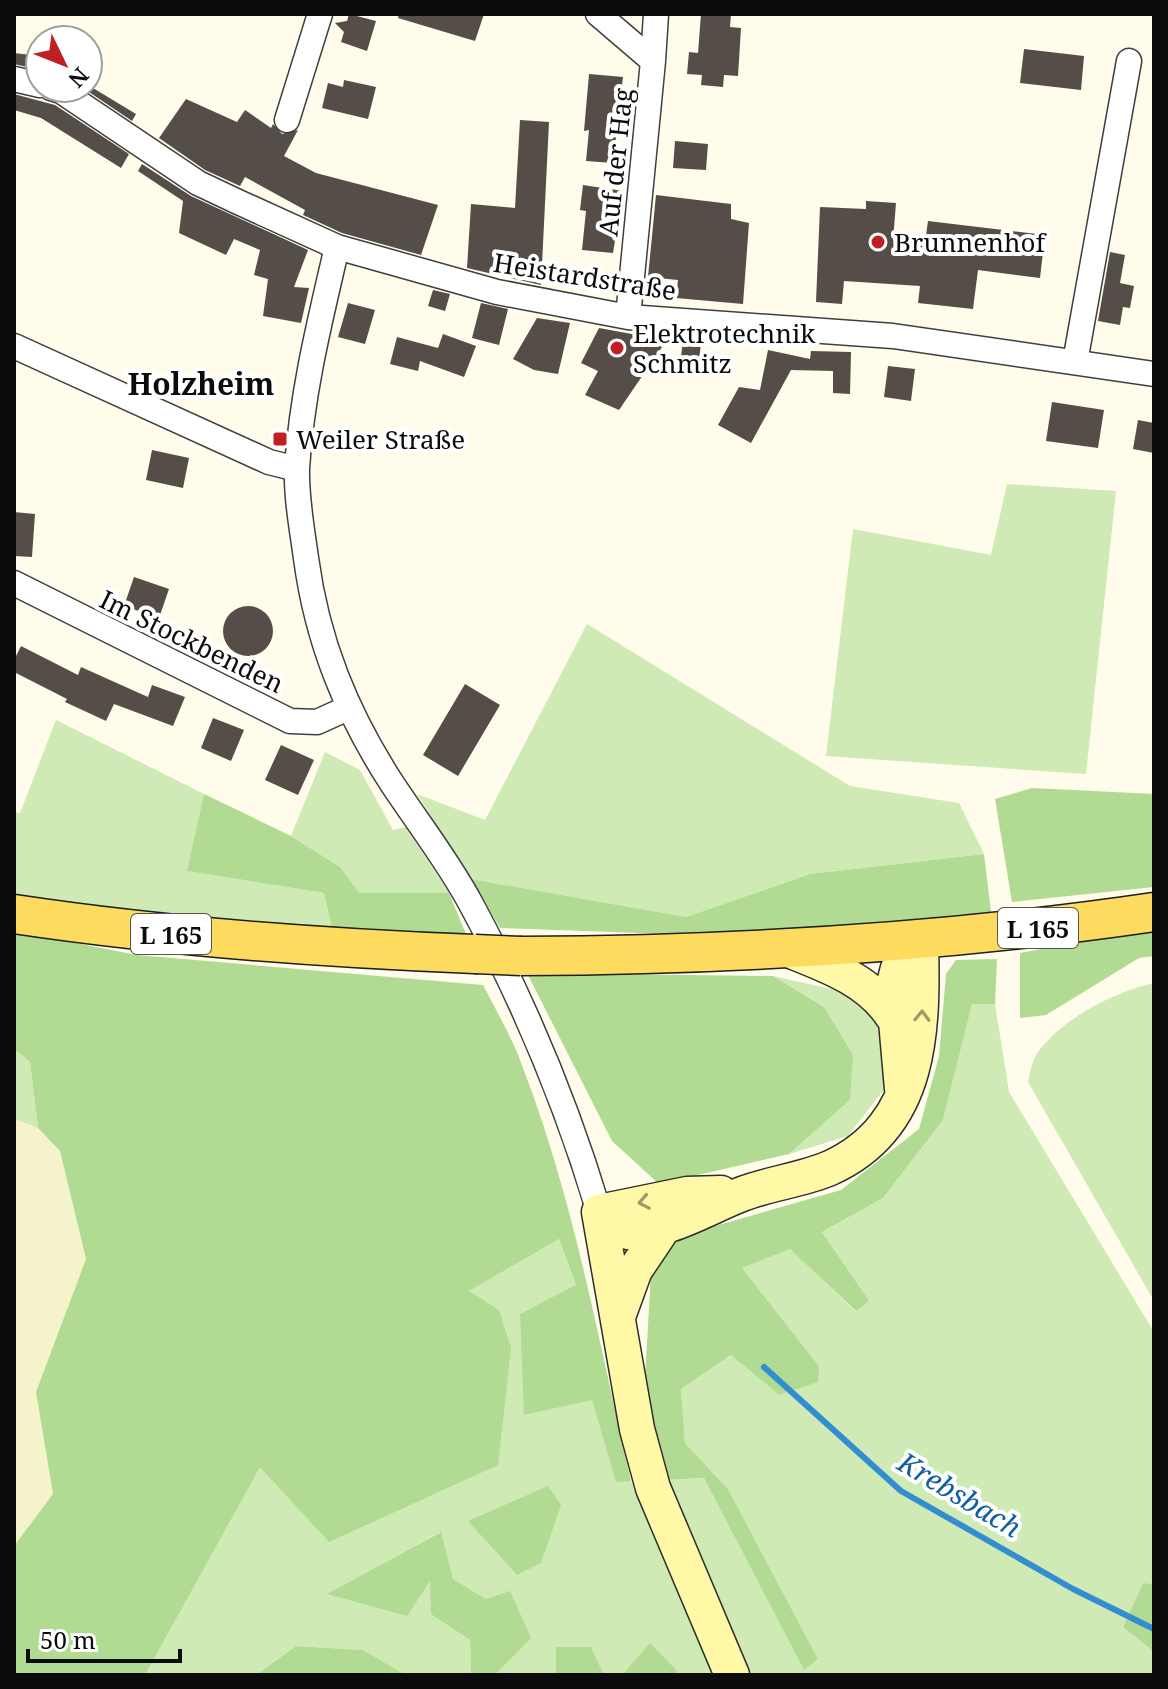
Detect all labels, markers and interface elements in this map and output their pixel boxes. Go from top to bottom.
north arrow [24,24,104,104]
text: N [62,62,96,95]
street label: Auf der Hag [589,86,641,238]
place label: Brunnenhof [894,224,1047,260]
marker: Brunnenhof [869,233,887,251]
street label: Heistardstraße [491,244,679,308]
place label: Elektrotechnik Schmitz [633,315,816,381]
marker: Elektrotechnik Schmitz [608,339,626,357]
district label: Holzheim [128,363,274,404]
place label: Weiler Straße [296,421,465,457]
marker: Weiler Straße [271,430,289,448]
street label: Im Stockbenden [94,581,290,701]
road number: L 165 [998,908,1078,948]
road number: L 165 [131,914,211,954]
one-way arrow [913,1009,930,1022]
one-way arrow [637,1193,650,1210]
water label: Krebsbach [891,1442,1029,1546]
scale bar [28,1613,180,1663]
text: 50 m [40,1623,96,1656]

